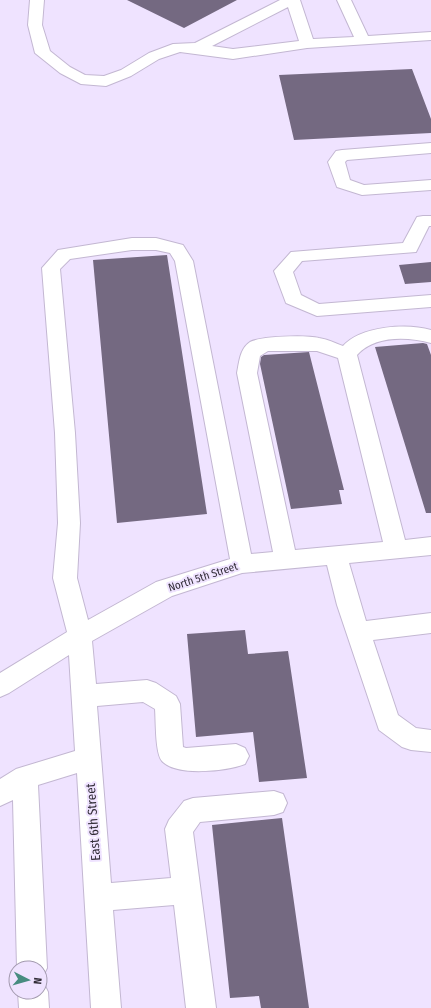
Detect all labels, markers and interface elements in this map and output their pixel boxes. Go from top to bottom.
street label: North 5th Street [167,560,240,594]
street label: East 6th Street [83,782,103,861]
north arrow [8,960,48,1000]
text: N [31,977,44,985]

